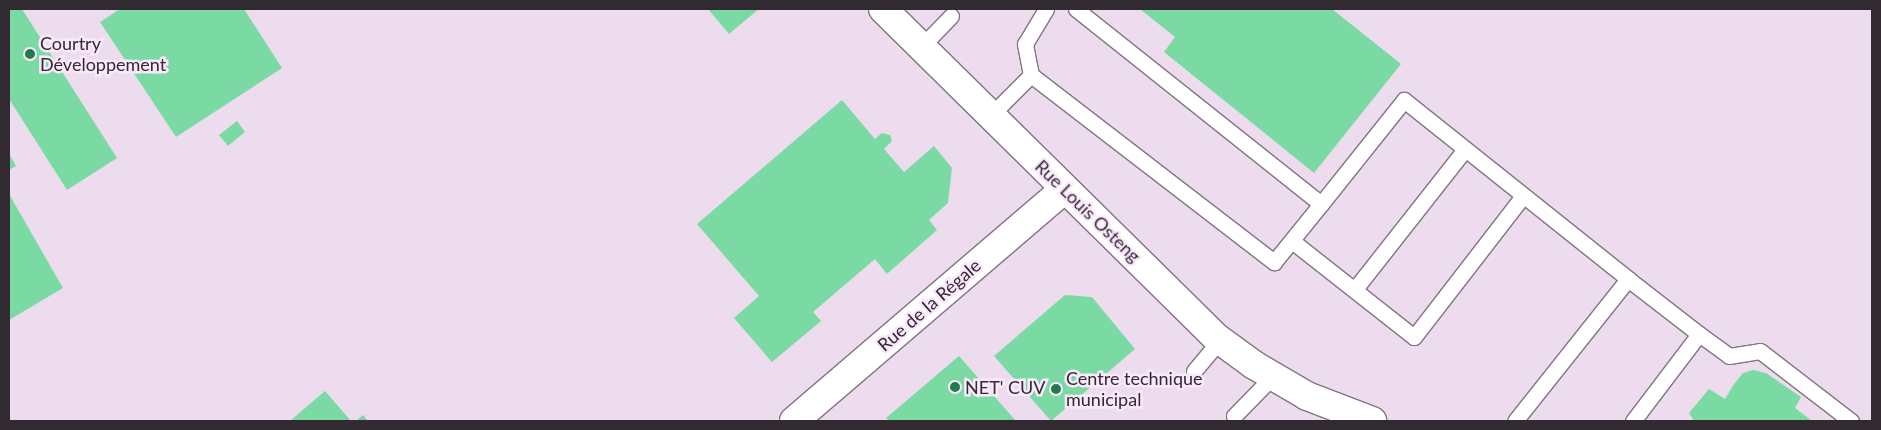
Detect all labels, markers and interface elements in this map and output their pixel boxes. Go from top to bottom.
place label: Courtry Développement [40,33,166,76]
marker: Courtry Développement [24,48,36,60]
street label: Rue Louis Osteng [1031,155,1145,267]
street label: Rue de la Régale [873,254,985,356]
place label: Centre technique municipal [1066,368,1203,410]
place label: NET' CUV [965,376,1045,398]
marker: NET' CUV [949,381,961,393]
marker: Centre technique municipal [1050,383,1062,395]

